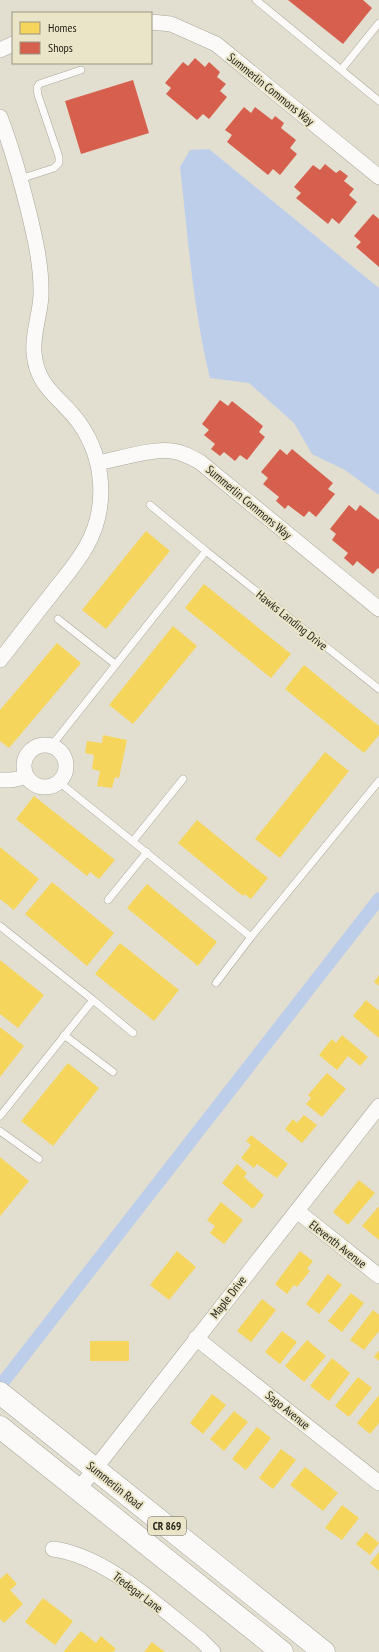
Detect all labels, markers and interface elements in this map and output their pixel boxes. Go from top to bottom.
legend [12,12,152,64]
text: Homes [48,20,76,35]
text: Shops [48,40,73,55]
street label: Summerlin Commons Way [225,49,318,129]
street label: Summerlin Commons Way [203,462,295,543]
street label: Hawks Landing Drive [253,587,331,653]
street label: Eleventh Avenue [306,1217,370,1271]
street label: Maple Drive [207,1273,249,1321]
street label: Sago Avenue [263,1388,313,1432]
street label: Summerlin Road [84,1458,146,1512]
road number: CR 869 [148,1517,186,1535]
street label: Tredegar Lane [110,1568,166,1616]

